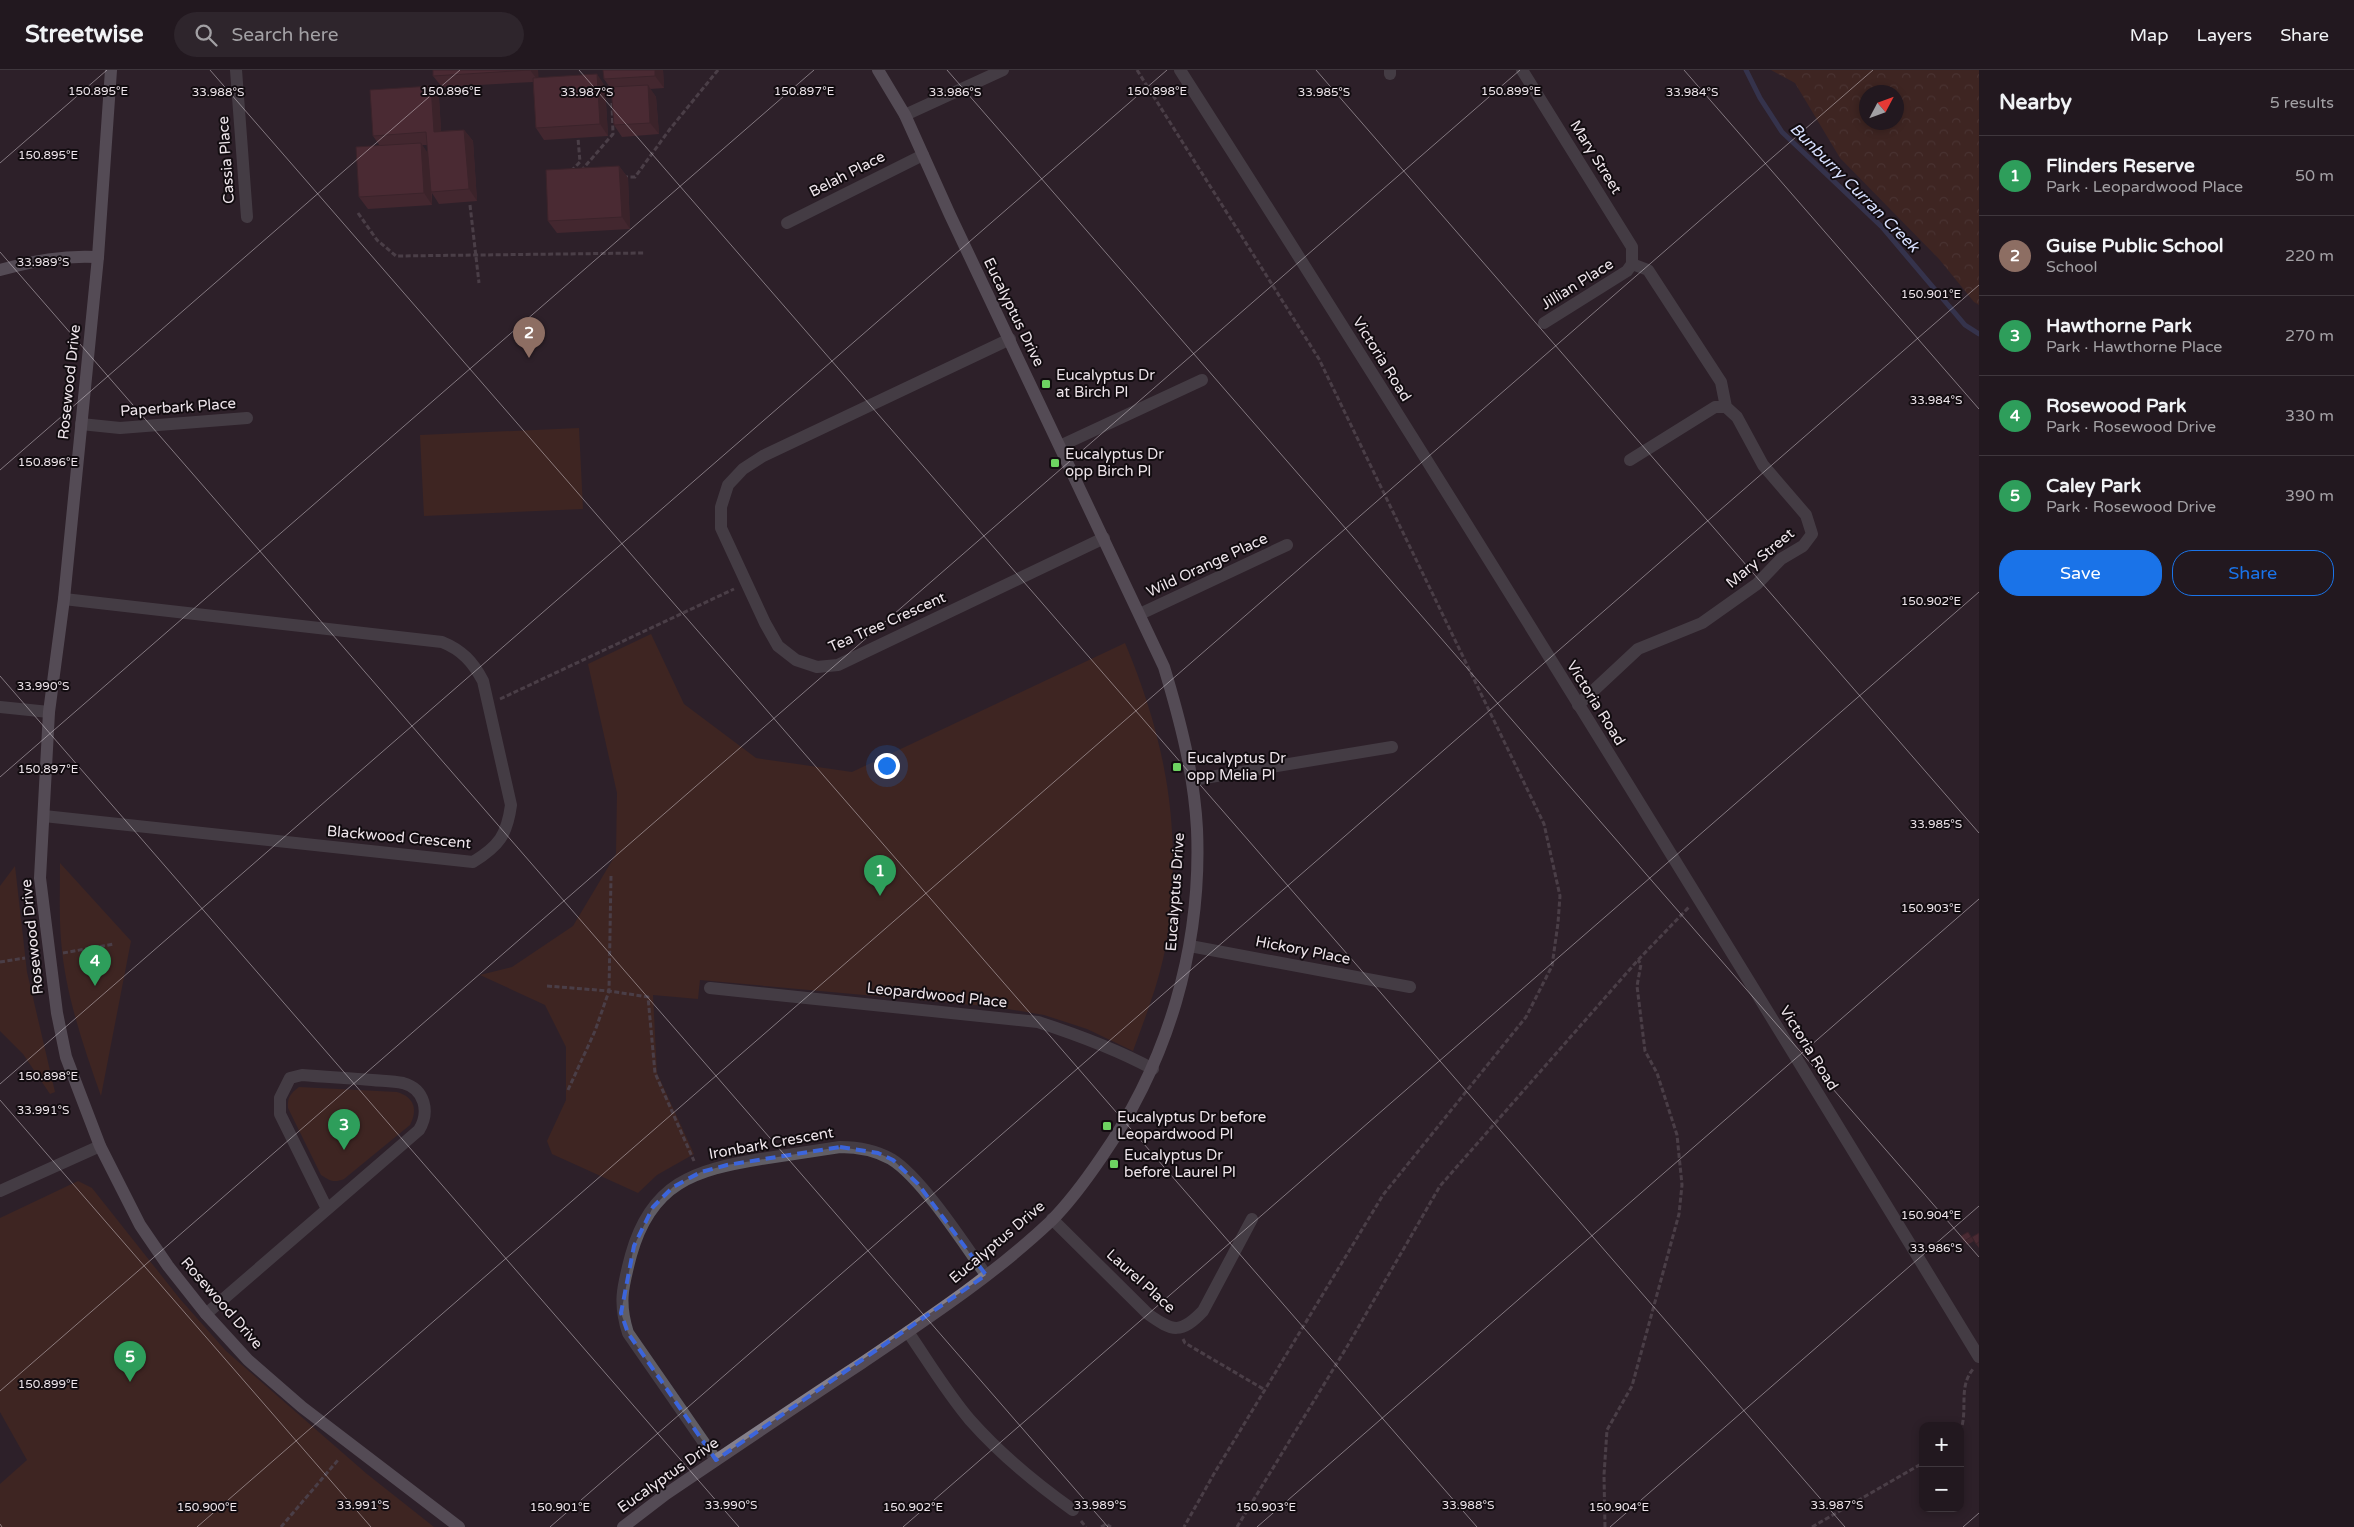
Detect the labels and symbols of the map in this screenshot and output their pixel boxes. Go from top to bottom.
text: 150.895°E [68,84,128,98]
text: 150.896°E [421,84,482,98]
text: 150.897°E [774,84,835,98]
text: 150.898°E [1127,84,1188,98]
text: 150.899°E [1481,84,1542,98]
text: 33.988°S [192,85,244,99]
text: 33.987°S [561,85,613,99]
text: 33.986°S [929,85,981,99]
text: 33.985°S [1298,85,1350,99]
text: 33.984°S [1666,85,1718,99]
north arrow [1859,85,1904,130]
street label: Cassia Place [214,116,238,204]
street label: Mary Street [1566,117,1626,197]
water label: Bunburry Curran Creek [1785,119,1924,258]
street label: Belah Place [806,147,888,201]
text: 150.895°E [18,148,78,162]
text: 33.989°S [17,255,69,269]
street label: Eucalyptus Drive [980,255,1048,369]
street label: Jillian Place [1537,255,1617,313]
text: 150.901°E [1901,287,1962,301]
street label: Victoria Road [1349,313,1415,405]
pin: 2 [513,317,545,358]
street label: Rosewood Drive [54,324,84,440]
place label: Eucalyptus Dr at Birch Pl [1056,366,1155,401]
marker: Eucalyptus Dr at Birch Pl [1040,378,1052,390]
text: 33.984°S [1910,393,1962,407]
street label: Paperbark Place [119,394,237,420]
place label: Eucalyptus Dr opp Birch Pl [1065,445,1164,480]
text: 150.896°E [18,455,79,469]
marker: Eucalyptus Dr opp Birch Pl [1049,457,1061,469]
street label: Mary Street [1722,524,1798,592]
street label: Wild Orange Place [1144,529,1270,601]
street label: Tea Tree Crescent [826,588,949,656]
text: 150.902°E [1901,594,1962,608]
street label: Victoria Road [1563,657,1629,749]
text: 33.990°S [17,679,69,693]
place label: Eucalyptus Dr opp Melia Pl [1187,749,1286,784]
your location [874,753,900,779]
marker: Eucalyptus Dr opp Melia Pl [1171,761,1183,773]
text: 150.897°E [18,762,79,776]
text: 33.985°S [1910,817,1962,831]
street label: Blackwood Crescent [326,822,472,852]
street label: Eucalyptus Drive [1162,832,1188,952]
pin: 1 [864,855,896,896]
street label: Rosewood Drive [17,879,47,995]
text: 150.903°E [1901,901,1962,915]
street label: Hickory Place [1254,932,1352,968]
pin: 4 [79,945,111,986]
street label: Leopardwood Place [866,979,1008,1011]
street label: Victoria Road [1776,1002,1842,1094]
text: 150.898°E [18,1069,79,1083]
text: 33.991°S [17,1103,69,1117]
place label: Eucalyptus Dr before Leopardwood Pl [1117,1108,1266,1143]
pin: 3 [328,1109,360,1150]
marker: Eucalyptus Dr before Leopardwood Pl [1101,1120,1113,1132]
street label: Ironbark Crescent [707,1123,835,1163]
place label: Eucalyptus Dr before Laurel Pl [1124,1146,1236,1181]
marker: Eucalyptus Dr before Laurel Pl [1108,1158,1120,1170]
street label: Eucalyptus Drive [946,1197,1048,1287]
text: 150.904°E [1901,1208,1962,1222]
text: 33.986°S [1910,1241,1962,1255]
street label: Laurel Place [1103,1245,1179,1317]
street label: Rosewood Drive [177,1253,267,1353]
pin: 5 [114,1341,146,1382]
text: 150.899°E [18,1377,79,1391]
street label: Eucalyptus Drive [614,1433,722,1517]
text: 33.991°S [337,1498,389,1512]
text: 33.990°S [705,1498,757,1512]
text: 33.989°S [1074,1498,1126,1512]
text: 33.988°S [1442,1498,1494,1512]
text: 33.987°S [1811,1498,1863,1512]
text: 150.900°E [177,1500,238,1514]
text: 150.901°E [530,1500,591,1514]
text: 150.902°E [883,1500,944,1514]
text: 150.903°E [1236,1500,1297,1514]
text: 150.904°E [1589,1500,1650,1514]

